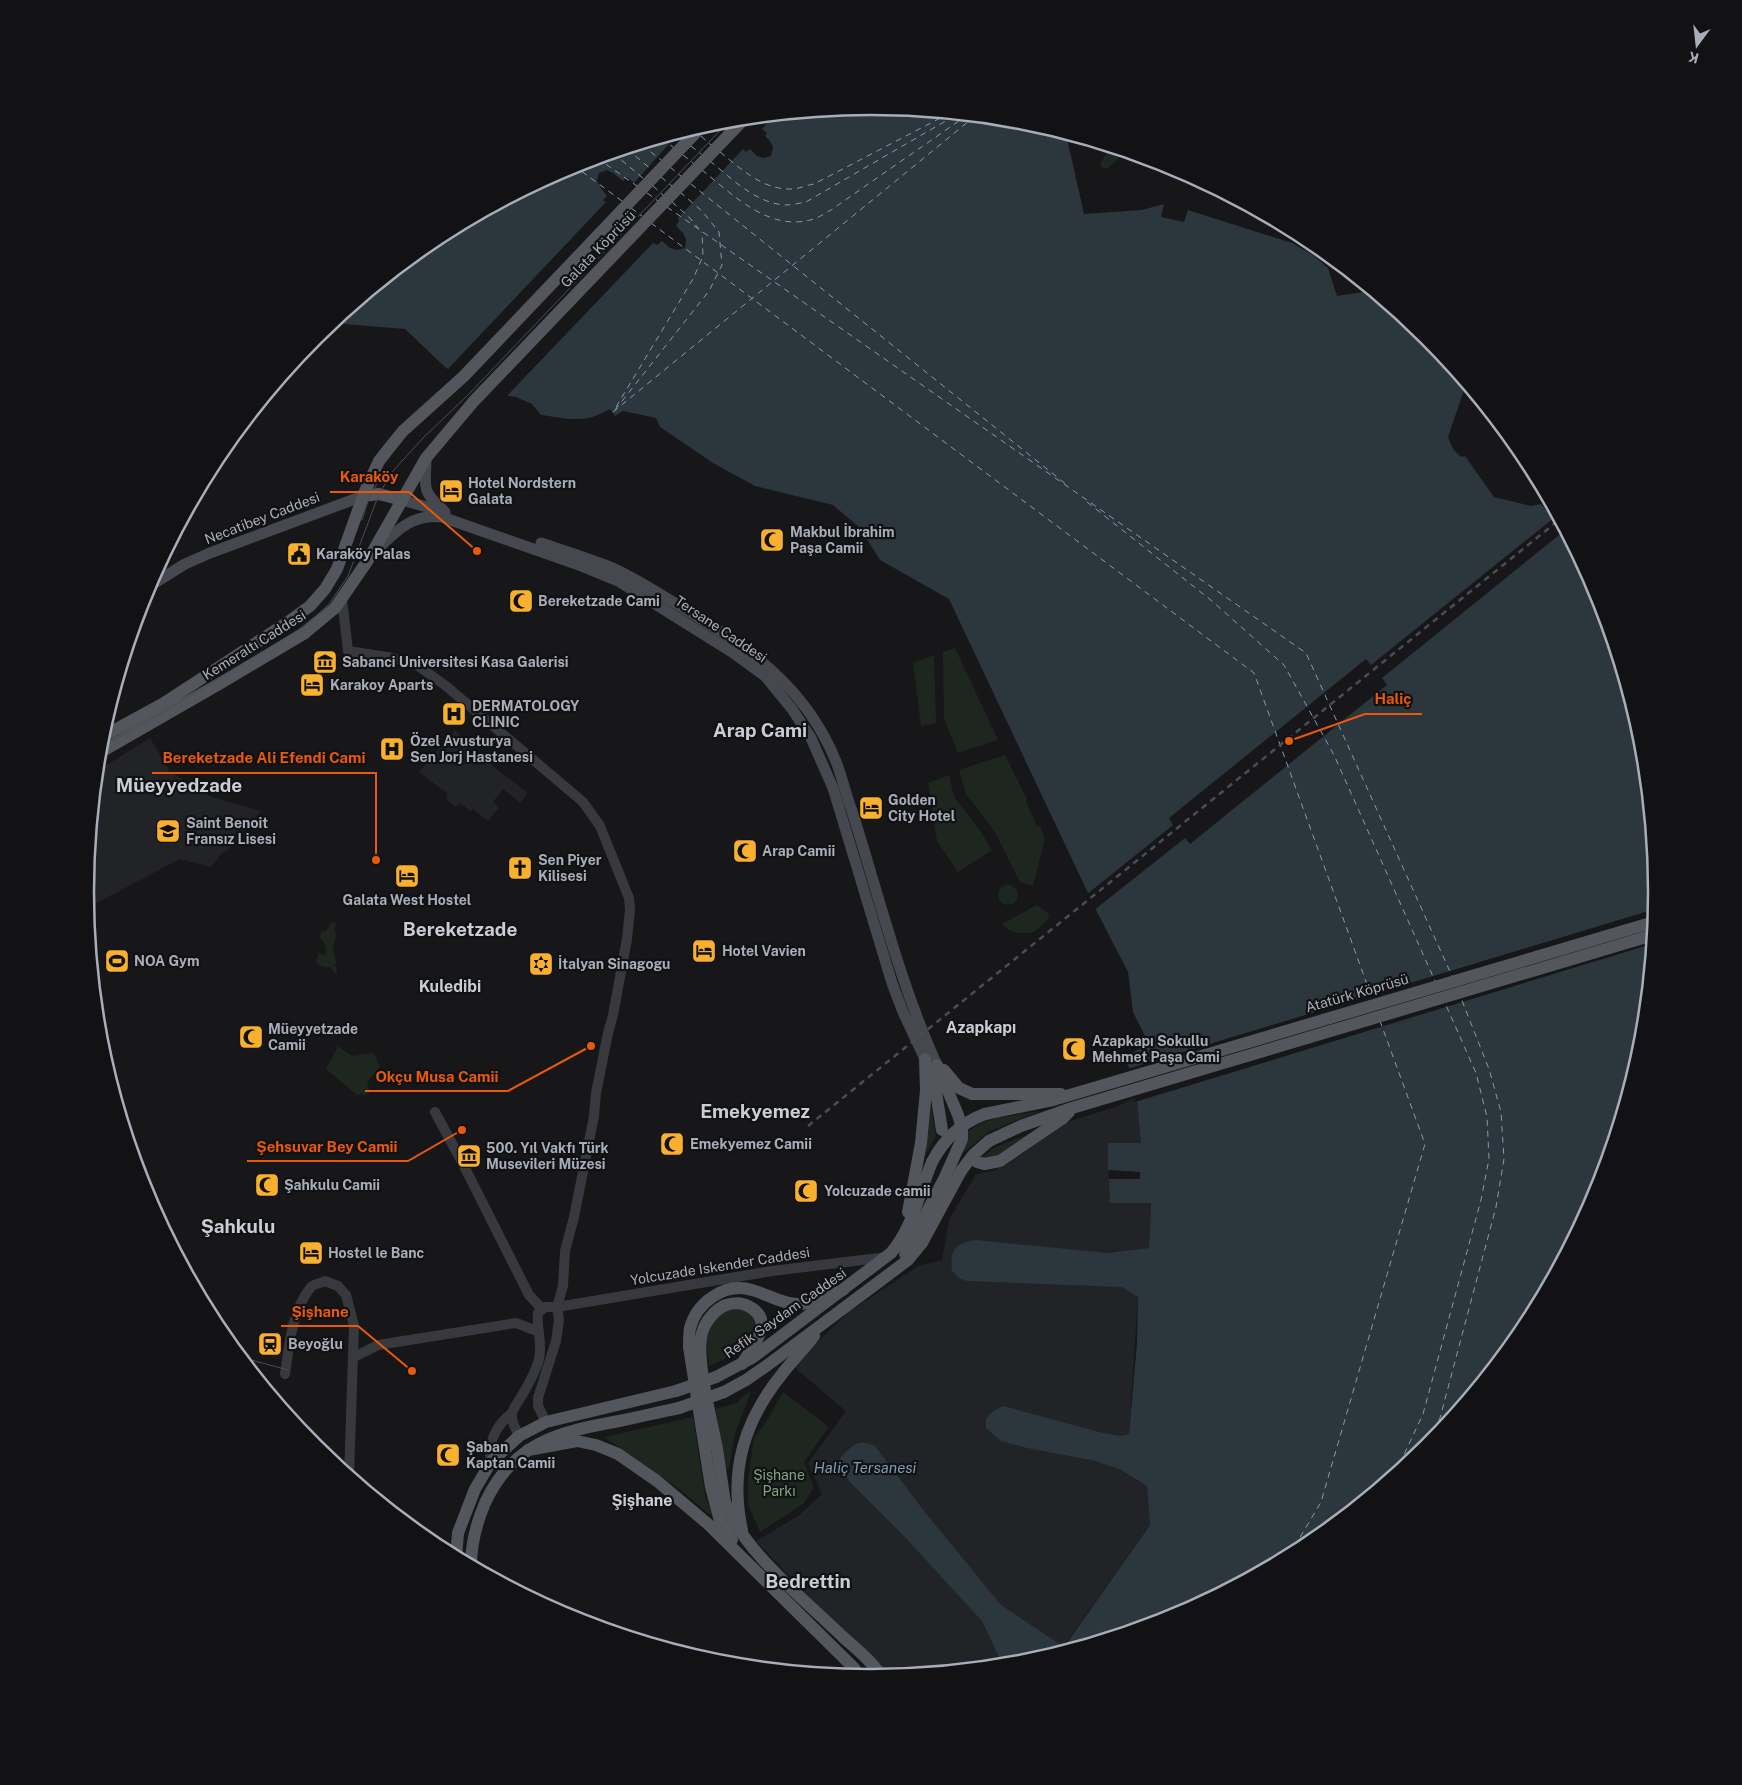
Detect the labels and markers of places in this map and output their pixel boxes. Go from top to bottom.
callout: Karaköy [330,462,409,492]
place label: Hotel Nordstern Galata [468,475,576,507]
hotel icon: Hotel Nordstern Galata [438,478,464,504]
place label: Makbul İbrahim Paşa Camii [790,523,894,556]
mosque icon: Makbul İbrahim Paşa Camii [759,527,785,553]
public building icon: Karaköy Palas [286,541,312,567]
place label: Karaköy Palas [316,546,411,562]
mosque icon: Bereketzade Cami [508,588,534,614]
place label: Bereketzade Cami [538,593,660,609]
museum icon: Sabanci Universitesi Kasa Galerisi [312,649,338,675]
place label: Sabanci Universitesi Kasa Galerisi [342,654,569,670]
hotel icon: Karakoy Aparts [299,672,325,698]
place label: Karakoy Aparts [330,677,433,693]
callout: Haliç [1365,684,1422,714]
place label: DERMATOLOGY CLINIC [472,698,580,730]
hospital icon: DERMATOLOGY CLINIC [441,701,467,727]
place label: Özel Avusturya Sen Jorj Hastanesi [410,732,533,765]
hospital icon: Özel Avusturya Sen Jorj Hastanesi [379,736,405,762]
callout: Bereketzade Ali Efendi Cami [152,743,376,773]
place label: Golden City Hotel [888,792,956,824]
hotel icon: Golden City Hotel [858,795,884,821]
place label: Saint Benoit Fransız Lisesi [186,815,276,847]
school or university icon: Saint Benoit Fransız Lisesi [155,818,181,844]
mosque icon: Arap Camii [732,838,758,864]
place label: Arap Camii [762,843,835,859]
place label: Sen Piyer Kilisesi [538,852,602,884]
church icon: Sen Piyer Kilisesi [507,855,533,881]
hotel icon: Galata West Hostel [394,863,420,889]
place label: Galata West Hostel [343,892,472,908]
hotel icon: Hotel Vavien [691,938,717,964]
place label: Hotel Vavien [722,943,806,959]
sports icon: NOA Gym [104,948,130,974]
synagogue icon: İtalyan Sinagogu [528,951,554,977]
place label: NOA Gym [134,953,199,969]
place label: İtalyan Sinagogu [558,955,670,972]
place label: Müeyyetzade Camii [268,1021,358,1053]
mosque icon: Müeyyetzade Camii [238,1024,264,1050]
place label: Azapkapı Sokullu Mehmet Paşa Cami [1092,1033,1220,1065]
mosque icon: Azapkapı Sokullu Mehmet Paşa Cami [1061,1036,1087,1062]
callout: Okçu Musa Camii [365,1061,508,1091]
callout: Şehsuvar Bey Camii [247,1131,408,1161]
mosque icon: Emekyemez Camii [659,1131,685,1157]
place label: Emekyemez Camii [690,1136,812,1152]
place label: 500. Yıl Vakfı Türk Musevileri Müzesi [486,1140,609,1172]
museum icon: 500. Yıl Vakfı Türk Musevileri Müzesi [456,1143,482,1169]
mosque icon: Şahkulu Camii [254,1172,280,1198]
place label: Şahkulu Camii [284,1177,380,1193]
mosque icon: Yolcuzade camii [793,1178,819,1204]
place label: Yolcuzade camii [824,1183,930,1199]
hotel icon: Hostel le Banc [298,1240,324,1266]
place label: Hostel le Banc [328,1245,425,1261]
callout: Şişhane [281,1296,358,1326]
station icon: Beyoğlu [257,1331,283,1357]
place label: Beyoğlu [288,1336,343,1352]
place label: Şaban Kaptan Camii [466,1439,555,1471]
mosque icon: Şaban Kaptan Camii [435,1442,461,1468]

